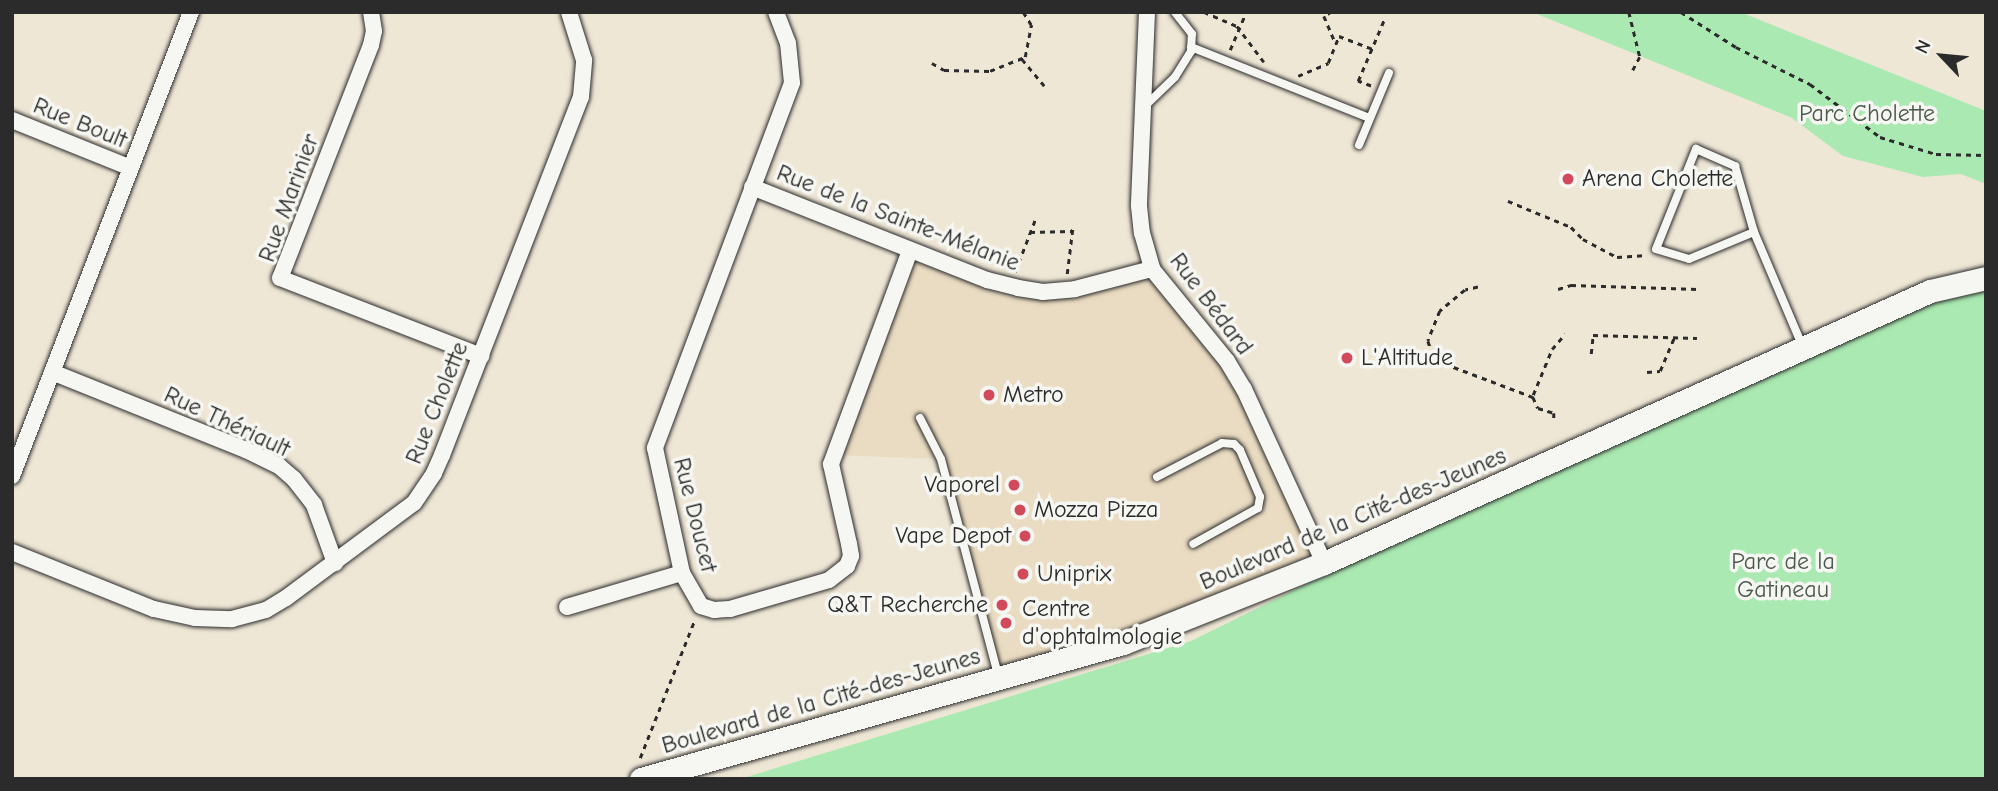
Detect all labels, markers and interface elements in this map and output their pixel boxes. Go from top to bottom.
north arrow [1907,21,1977,91]
text: N [1911,36,1936,57]
street label: Rue Boult [29,91,131,155]
park label: Parc Cholette [1799,100,1935,128]
street label: Rue Marinier [252,130,326,266]
street label: Rue de la Sainte-Mélanie [773,158,1023,278]
place label: Arena Cholette [1582,165,1733,193]
marker: Arena Cholette [1560,171,1576,187]
street label: Rue Bédard [1163,247,1259,361]
street label: Rue Cholette [399,338,475,468]
place label: L'Altitude [1361,344,1453,372]
marker: L'Altitude [1339,350,1355,366]
street label: Rue Thériault [159,380,295,464]
place label: Metro [1003,381,1064,409]
marker: Metro [981,387,997,403]
street label: Boulevard de la Cité-des-Jeunes [1196,441,1510,597]
street label: Rue Doucet [667,455,723,575]
place label: Vaporel [924,471,1000,499]
marker: Vaporel [1006,477,1022,493]
place label: Mozza Pizza [1034,496,1158,524]
marker: Mozza Pizza [1012,502,1028,518]
place label: Vape Depot [895,522,1011,550]
marker: Vape Depot [1017,528,1033,544]
park label: Parc de la Gatineau [1731,548,1835,604]
place label: Uniprix [1037,560,1111,588]
marker: Uniprix [1015,566,1031,582]
place label: Q&T Recherche [827,591,988,619]
place label: Centre d'ophtalmologie [1022,595,1182,651]
marker: Q&T Recherche [994,597,1010,613]
marker: Centre d'ophtalmologie [996,613,1016,633]
street label: Boulevard de la Cité-des-Jeunes [658,642,984,760]

